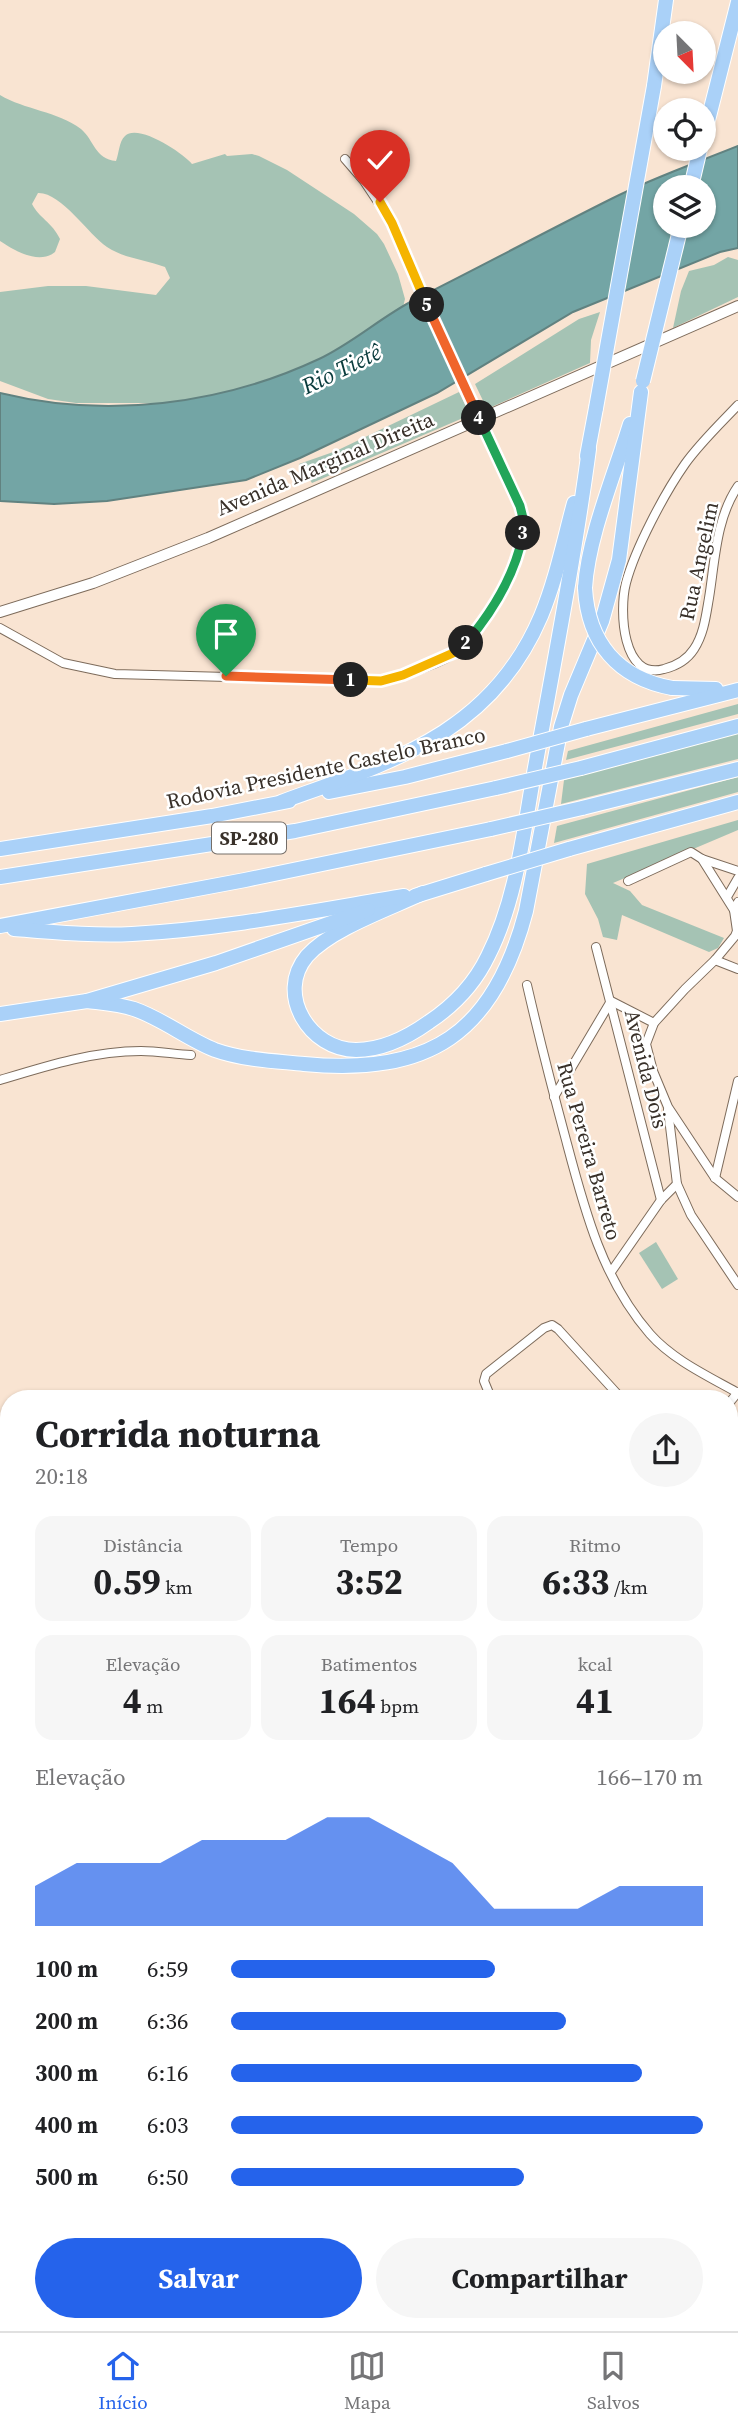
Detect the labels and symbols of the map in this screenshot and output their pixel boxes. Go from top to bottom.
north arrow [653,21,716,84]
pin [350,130,410,202]
pin: 5 [410,288,444,322]
water label: Rio Tietê [295,335,388,402]
pin: 4 [462,400,496,436]
street label: Avenida Marginal Direita [212,404,438,523]
street label: Rua Angelim [672,499,725,623]
pin: 3 [505,516,540,550]
pin [196,604,256,676]
pin: 2 [448,626,484,660]
pin: 1 [334,662,368,698]
street label: Rodovia Presidente Castelo Branco [164,719,488,816]
road number: SP-280 [212,822,286,853]
street label: Avenida Dois [618,1006,675,1131]
street label: Rua Pereira Barreto [550,1058,629,1243]

